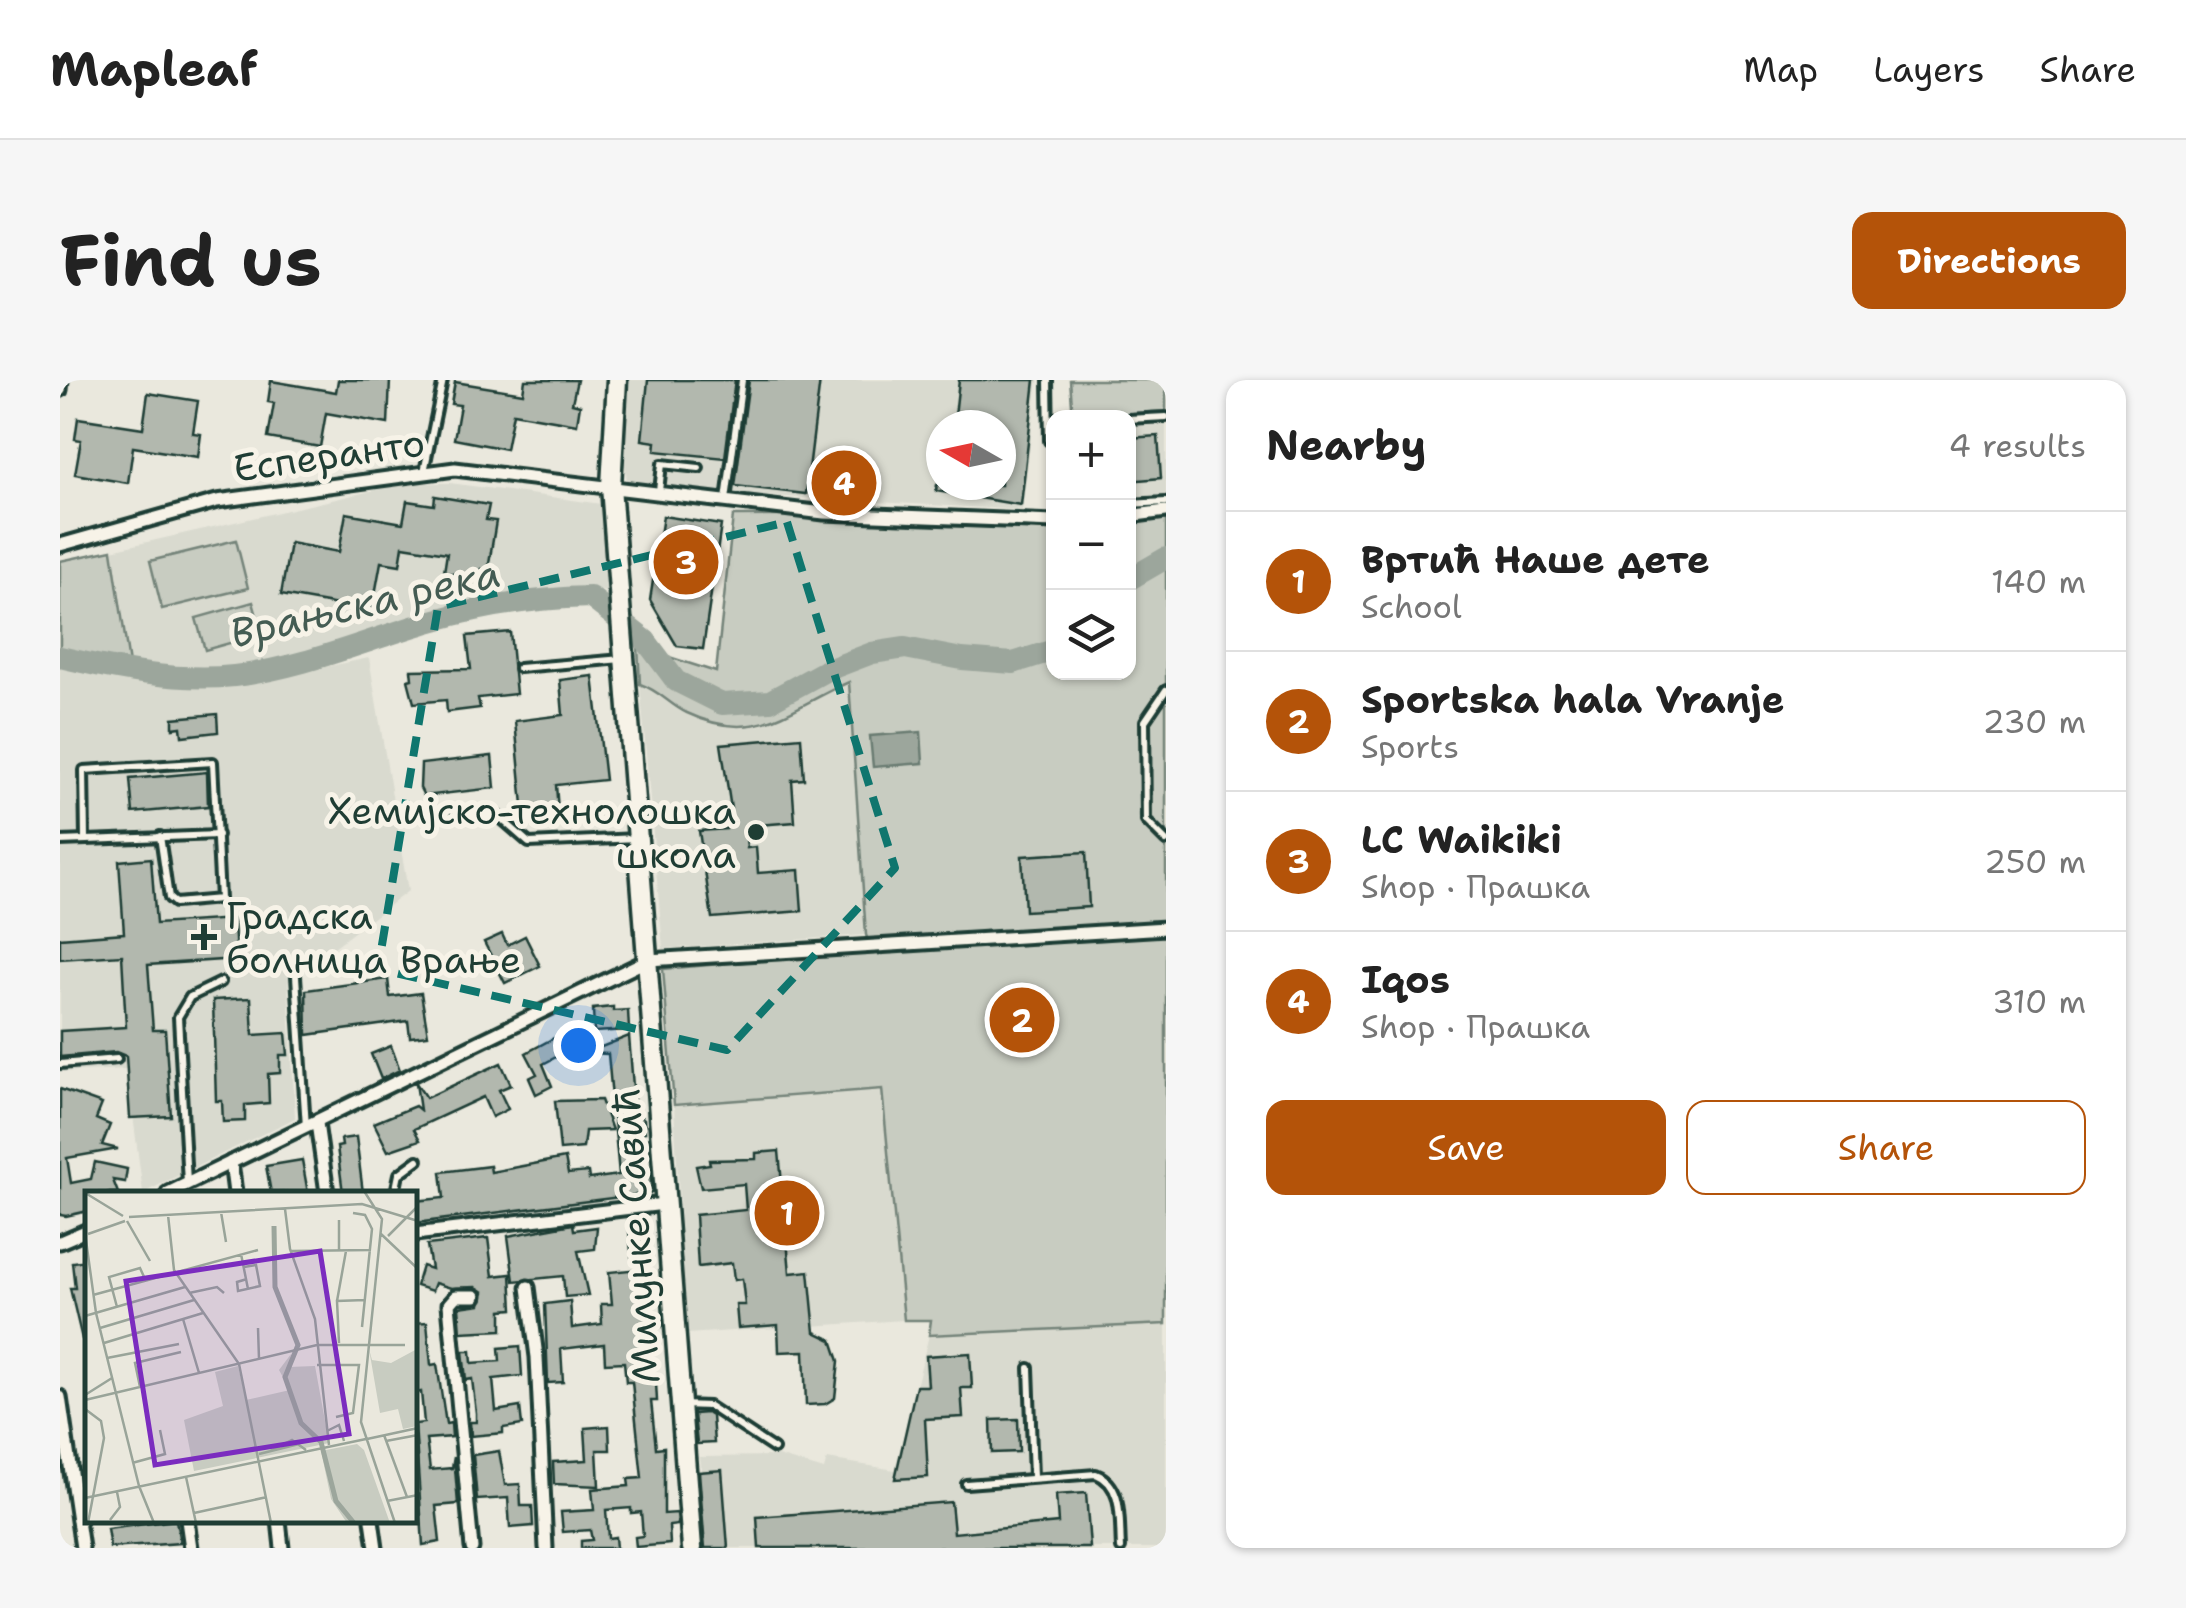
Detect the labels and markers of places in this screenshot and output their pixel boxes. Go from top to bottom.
pin: 4 [812,446,876,520]
pin: 3 [654,524,718,600]
place label: Хемијско-технолошка школа [328,785,736,880]
marker: Хемијско-технолошка школа [745,821,767,843]
place label: Градска болница Врање [226,890,521,985]
marker: Градска болница Врање [191,924,217,950]
pin: 2 [990,982,1054,1058]
pin: 1 [754,1176,820,1250]

